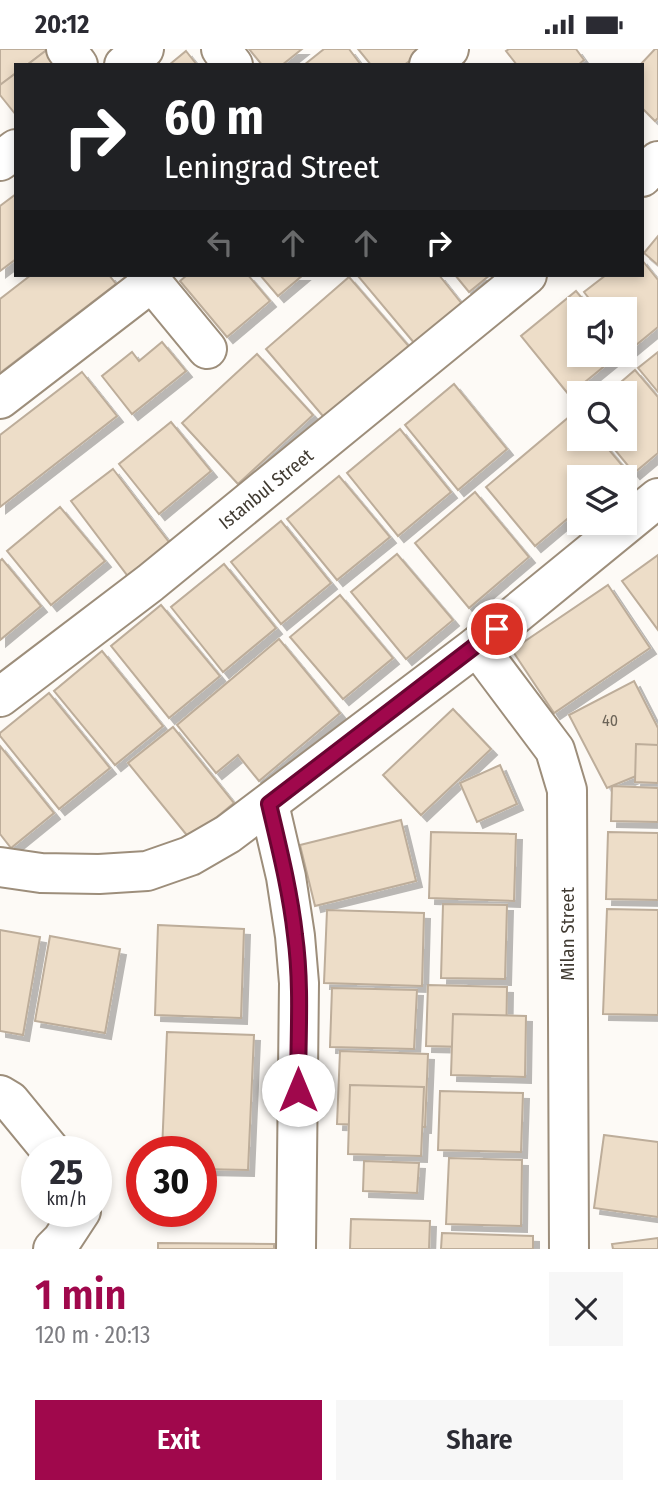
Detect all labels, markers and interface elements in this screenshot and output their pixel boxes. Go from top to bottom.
text: 20:12 [35,9,89,40]
text: 60 m [164,88,264,147]
icon: right [49,91,140,182]
text: Leningrad Street [164,148,379,186]
icon: left [201,224,239,262]
icon: ahead [274,224,312,262]
icon: ahead [347,224,385,262]
icon: right [420,224,458,262]
map controls [567,297,637,535]
button: sound [567,297,637,367]
button: search [567,381,637,451]
street label: Istanbul Street [214,443,318,534]
button: layers [567,465,637,535]
pin [467,599,527,659]
icon: arrive [478,610,516,648]
house number: 40 [602,711,618,730]
street label: Milan Street [556,886,579,981]
position arrow [261,1053,335,1127]
speed limit sign: 30 [126,1136,217,1227]
text: 25 [50,1151,83,1193]
text: km/h [46,1188,87,1210]
text: 1 min [35,1270,126,1320]
button: close [549,1272,623,1346]
text: 120 m · 20:13 [35,1321,150,1349]
button: Exit [35,1400,322,1480]
button: Share [336,1400,623,1480]

